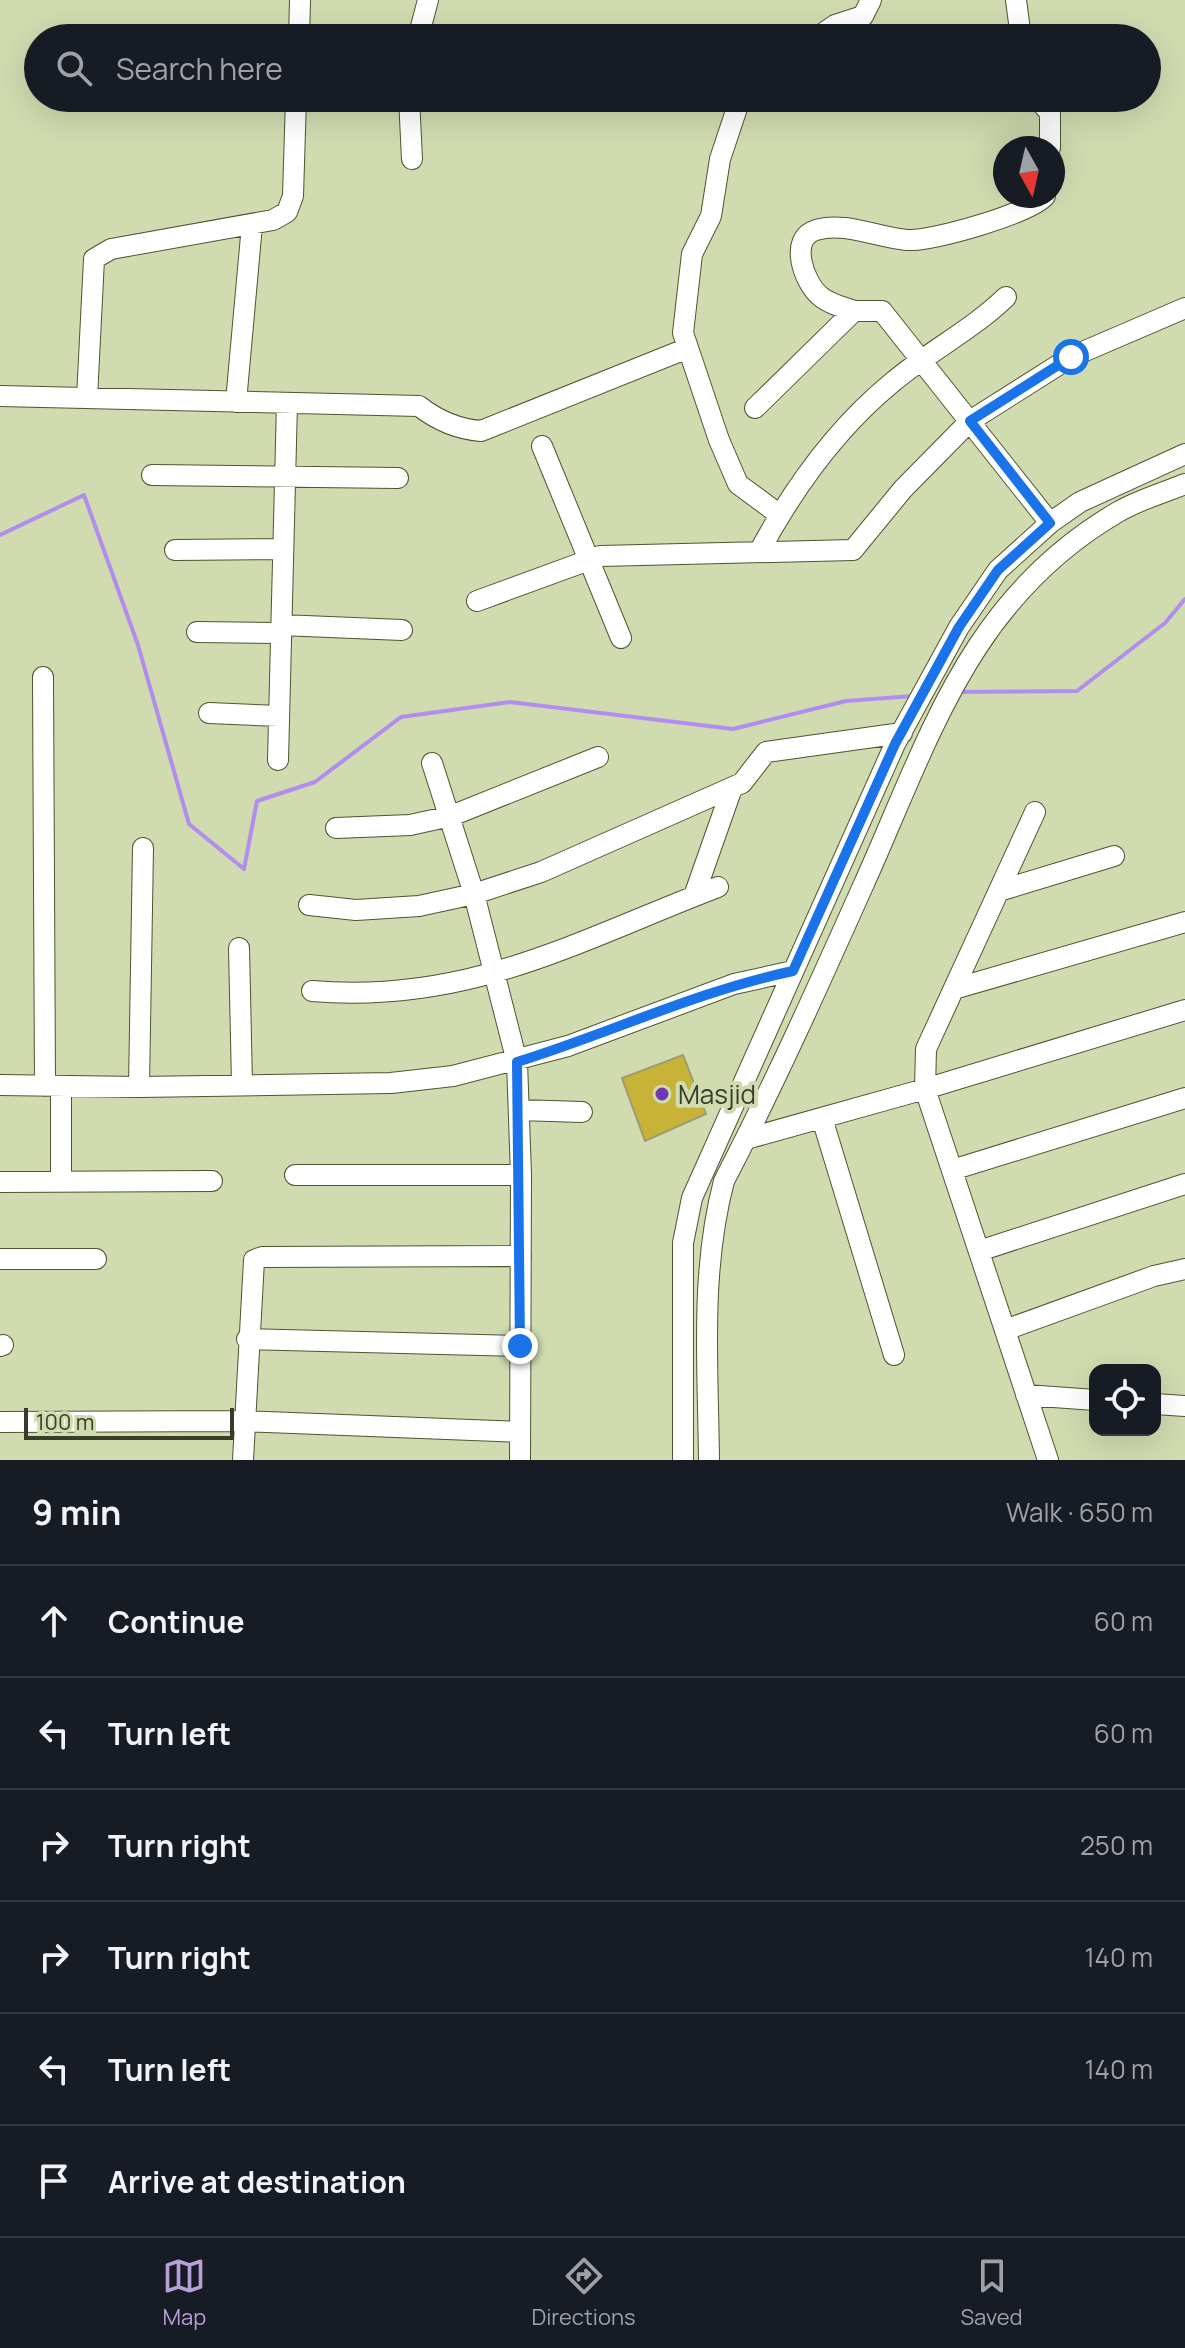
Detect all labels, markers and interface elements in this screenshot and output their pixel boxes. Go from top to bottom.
search box [24,24,1161,112]
icon: search [52,46,96,90]
text: Search here [116,48,283,89]
north arrow [993,136,1065,208]
route start [1053,339,1089,375]
place label: Masjid [678,1076,756,1112]
marker: Masjid [653,1085,671,1103]
route end [502,1328,538,1364]
map controls [1089,1364,1161,1436]
button: locate [1089,1364,1161,1436]
scale bar [24,1404,234,1440]
text: 100 m [36,1407,94,1437]
text: 9 min [32,1489,121,1535]
text: Walk · 650 m [1006,1494,1153,1530]
icon: ahead [32,1599,76,1643]
text: Continue [108,1601,244,1642]
text: 60 m [1094,1603,1153,1639]
icon: left [32,1711,76,1755]
text: Turn left [108,1713,231,1754]
text: 60 m [1094,1715,1153,1751]
icon: right [32,1823,76,1867]
text: Turn right [108,1825,251,1866]
text: 250 m [1080,1827,1153,1863]
icon: right [32,1935,76,1979]
text: Turn right [108,1937,251,1978]
text: 140 m [1084,1939,1153,1975]
icon: left [32,2047,76,2091]
text: Turn left [108,2049,231,2090]
text: 140 m [1084,2051,1153,2087]
icon: arrive [32,2159,76,2203]
text: Arrive at destination [108,2161,406,2202]
tab: Map [162,2254,206,2332]
tab: Directions [531,2254,636,2332]
tab: Saved [961,2254,1023,2332]

